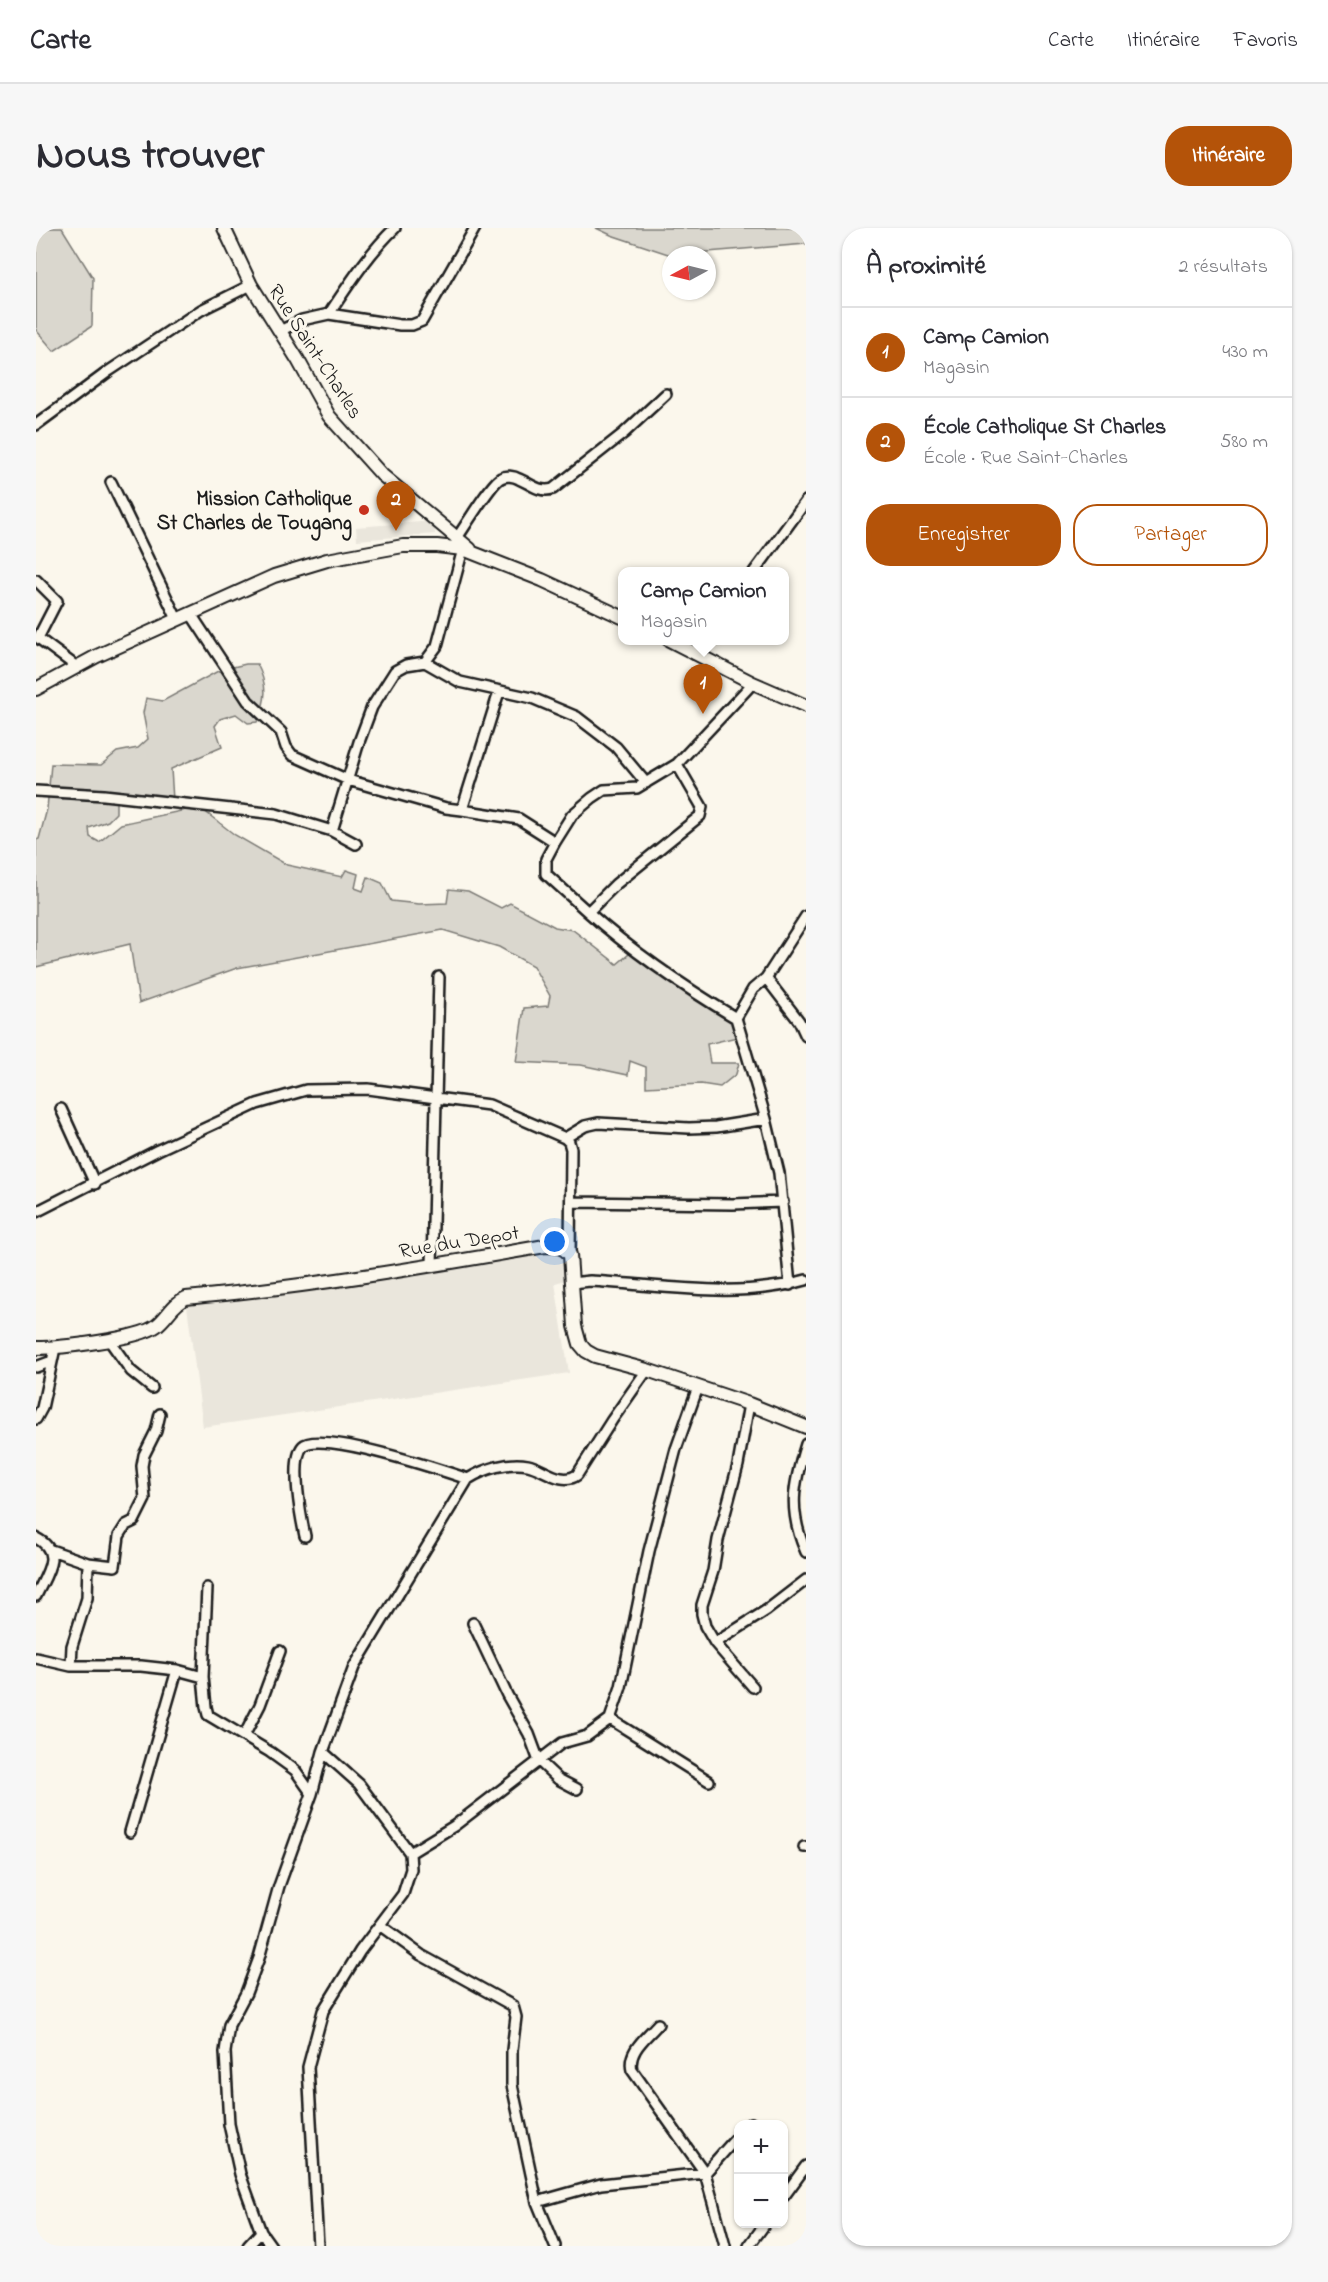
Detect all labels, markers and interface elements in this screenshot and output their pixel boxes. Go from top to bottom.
text: Carte [30,21,91,62]
text: Carte [1048,26,1094,56]
text: Itinéraire [1127,26,1200,56]
text: Favoris [1233,26,1298,56]
text: Nous trouver [36,126,264,187]
button: Itinéraire [1165,126,1292,186]
north arrow [662,246,716,300]
text: À proximité [866,248,986,286]
text: 2 résultats [1179,253,1268,282]
street label: Rue Saint-Charles [260,279,369,425]
text: Camp Camion [923,322,1049,354]
text: 1 [882,338,889,367]
text: 430 m [1222,338,1268,367]
text: Magasin [923,354,989,383]
text: École Catholique St Charles [923,412,1166,444]
text: 2 [881,428,890,457]
text: 580 m [1220,428,1268,457]
text: École · Rue Saint-Charles [923,444,1128,473]
pin: 2 [376,482,416,531]
place label: Mission Catholique St Charles de Tougang [157,485,353,541]
marker: Mission Catholique St Charles de Tougang [357,503,371,517]
button: Enregistrer [866,504,1061,566]
button: Partager [1073,504,1268,566]
popup [618,567,789,645]
text: Camp Camion [641,576,766,608]
text: Magasin [641,608,707,637]
pin: 1 [684,664,722,714]
street label: Rue du Depot [397,1219,522,1267]
your location [540,1227,569,1256]
map controls [734,2120,788,2228]
button: + [734,2120,788,2174]
button: − [734,2174,788,2228]

